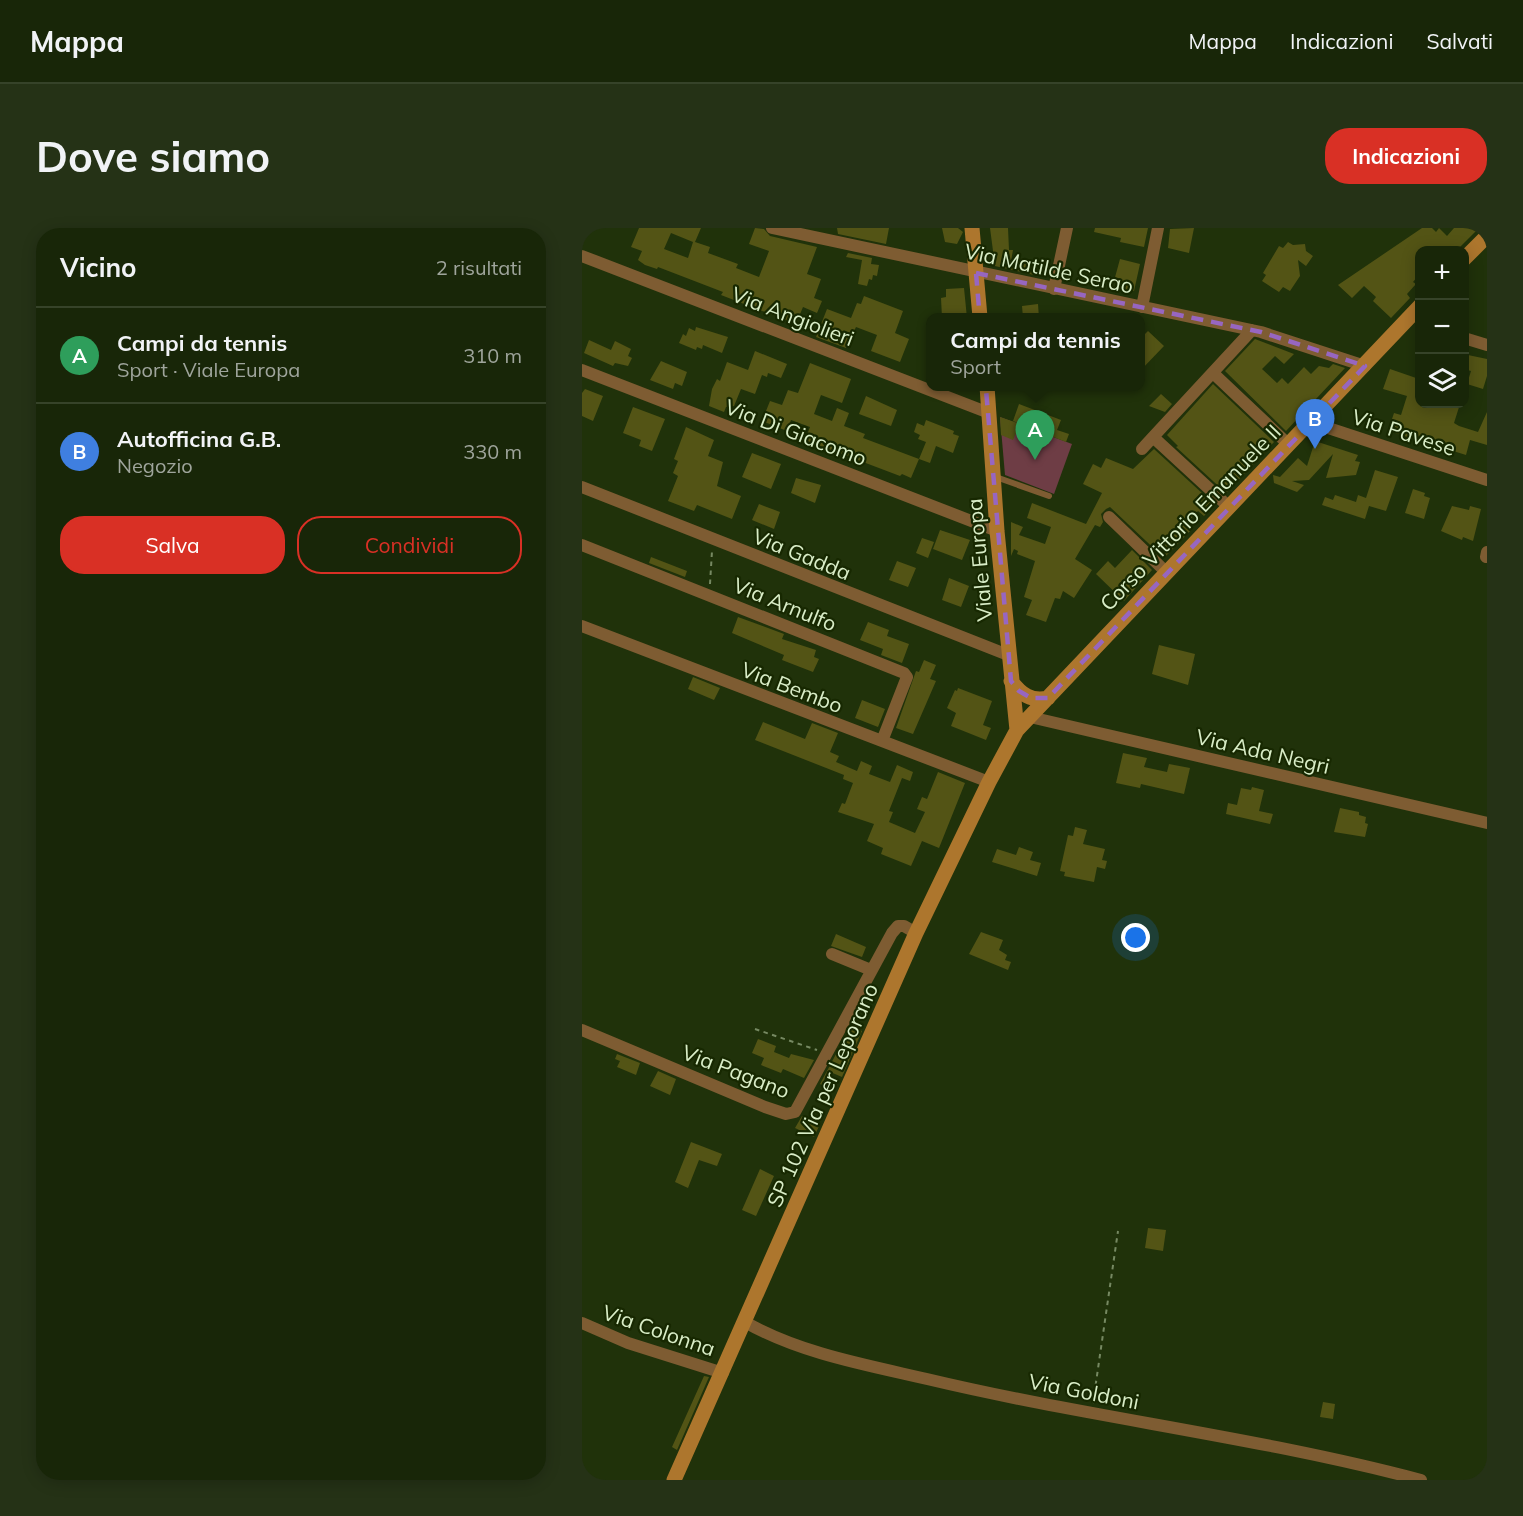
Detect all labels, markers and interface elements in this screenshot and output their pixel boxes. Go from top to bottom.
text: Mappa [30,24,124,59]
text: Mappa [1189,28,1257,54]
text: Indicazioni [1290,28,1393,54]
text: Salvati [1426,28,1493,54]
button: Indicazioni [1325,128,1487,184]
text: Dove siamo [36,130,270,183]
street label: Via Matilde Serao [962,237,1136,299]
map controls [1415,246,1469,408]
button: + [1415,246,1469,300]
text: Vicino [60,251,137,284]
text: 2 risultati [436,255,522,280]
street label: Via Angiolieri [728,281,858,351]
button: − [1415,300,1469,354]
popup [926,313,1145,391]
text: Campi da tennis [950,326,1121,354]
text: Campi da tennis [117,329,287,357]
text: A [72,343,87,368]
text: 310 m [463,343,522,368]
text: Sport [950,354,1001,379]
button: layers [1415,354,1469,408]
text: Sport · Viale Europa [117,357,300,382]
street label: Via Di Giacomo [722,393,870,471]
pin: B [1296,400,1334,449]
street label: Via Pavese [1349,403,1459,461]
pin: A [1016,410,1054,460]
street label: Corso Vittorio Emanuele II [1094,418,1286,616]
text: Autofficina G.B. [117,425,281,453]
text: B [73,439,86,464]
text: 330 m [463,439,522,464]
text: Negozio [117,453,193,478]
street label: Viale Europa [961,497,997,623]
button: Salva [60,516,285,574]
button: Condividi [297,516,522,574]
street label: Via Gadda [749,523,855,585]
street label: Via Arnulfo [730,572,840,636]
street label: Via Bembo [738,656,846,718]
street label: Via Ada Negri [1194,723,1332,779]
your location [1121,923,1150,952]
street label: SP 102 Via per Leporano [761,979,883,1211]
street label: Via Pagano [679,1039,793,1103]
street label: Via Colonna [599,1299,719,1361]
street label: Via Goldoni [1027,1368,1141,1414]

